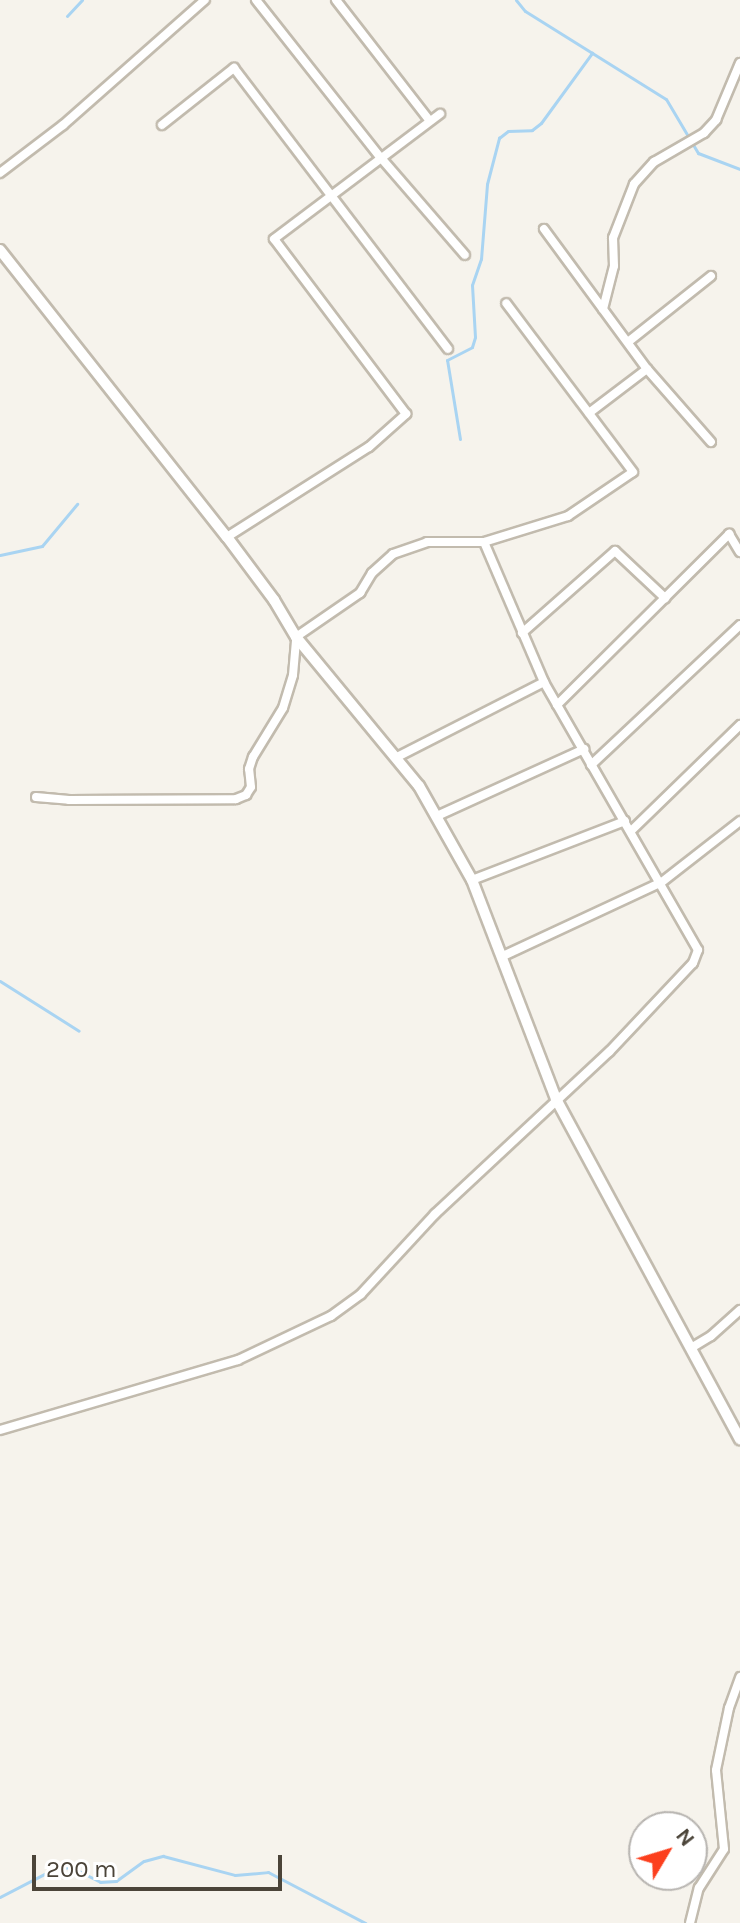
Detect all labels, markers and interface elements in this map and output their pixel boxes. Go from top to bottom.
north arrow [628,1811,708,1891]
text: N [670,1823,700,1852]
scale bar [36,1839,286,1889]
text: 200 m [46,1855,117,1883]

